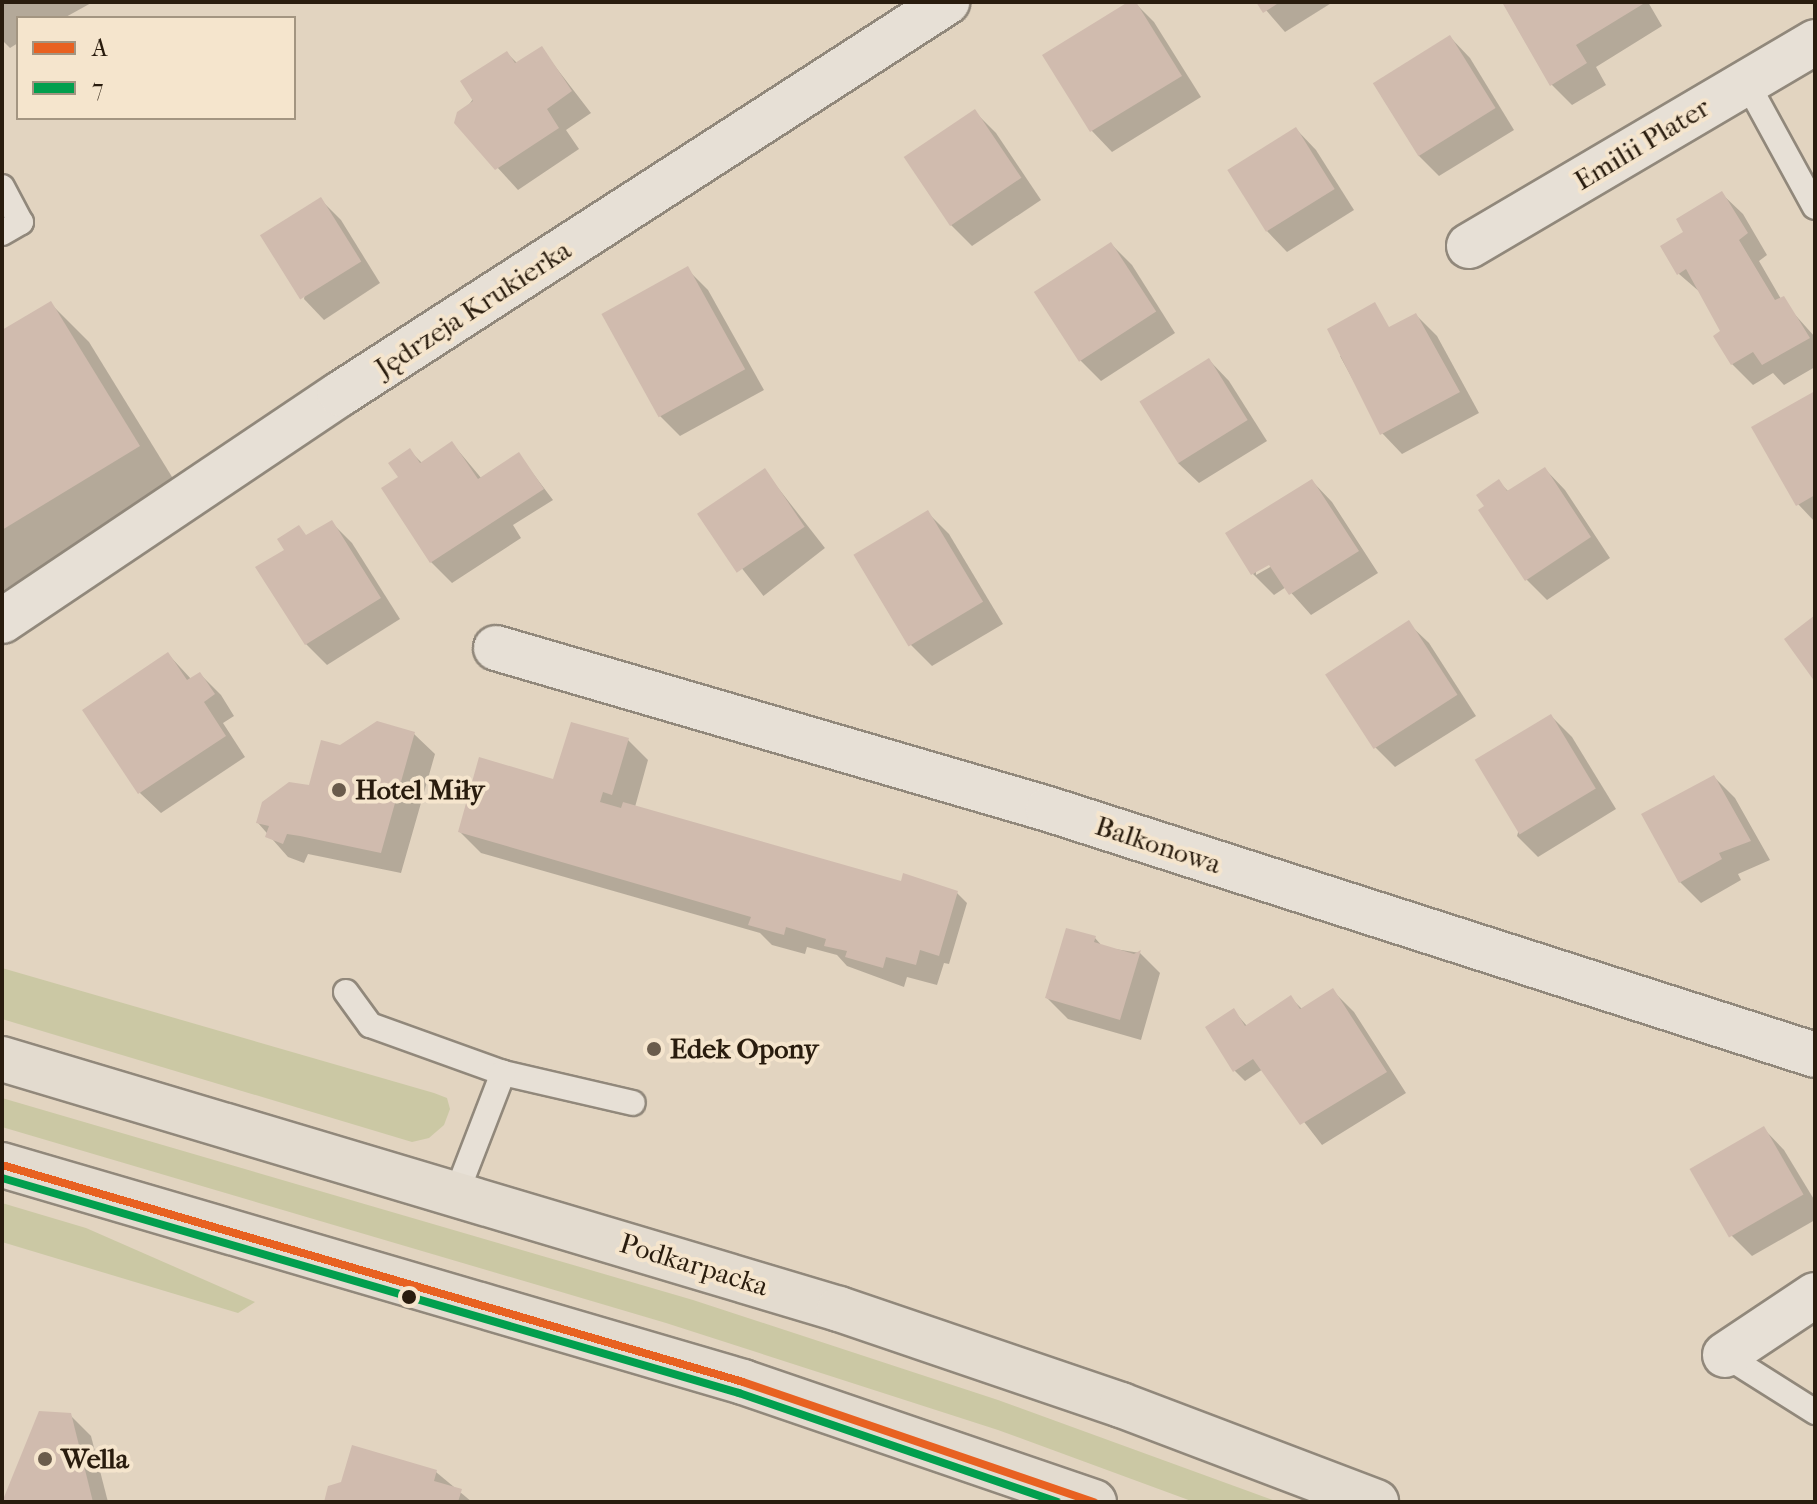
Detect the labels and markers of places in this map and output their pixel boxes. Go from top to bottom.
place label: Hotel Miły [355,773,484,807]
marker: Hotel Miły [330,781,348,799]
place label: Edek Opony [670,1032,819,1066]
marker: Edek Opony [645,1040,663,1058]
unlabelled marker [401,1289,417,1305]
place label: Wella [61,1442,129,1476]
marker: Wella [36,1450,54,1468]

